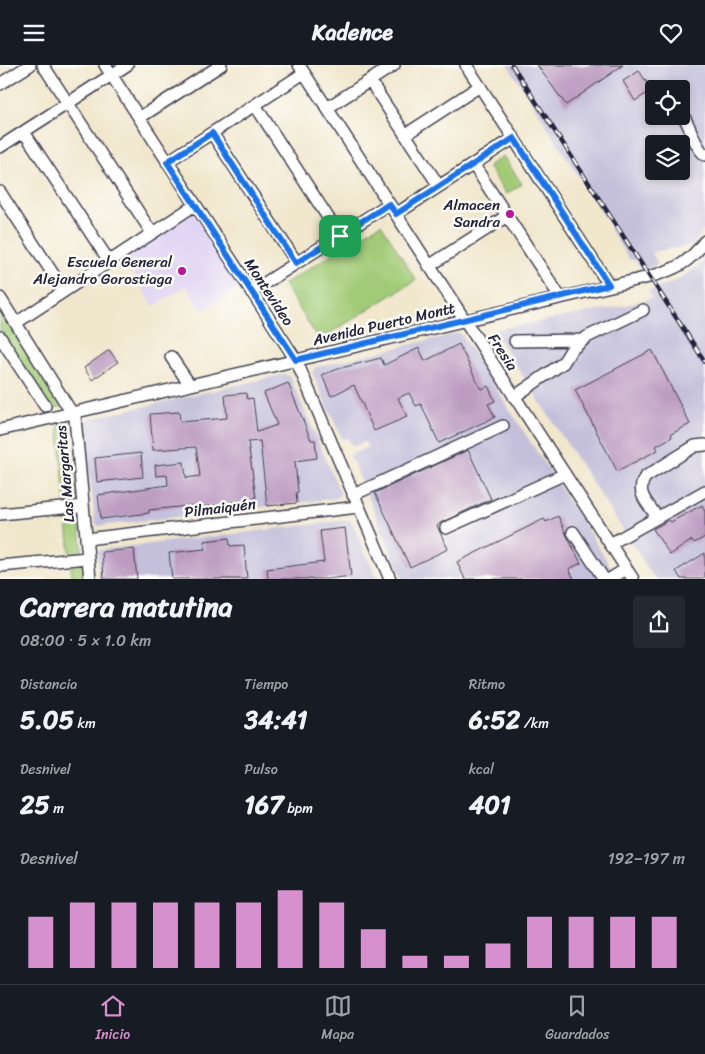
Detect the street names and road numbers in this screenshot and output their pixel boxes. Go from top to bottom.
street label: Montevideo [237,253,301,332]
street label: Avenida Puerto Montt [309,295,458,353]
street label: Fresia [481,328,525,376]
street label: Las Margaritas [48,424,82,524]
street label: Pilmaiquén [183,491,257,525]

